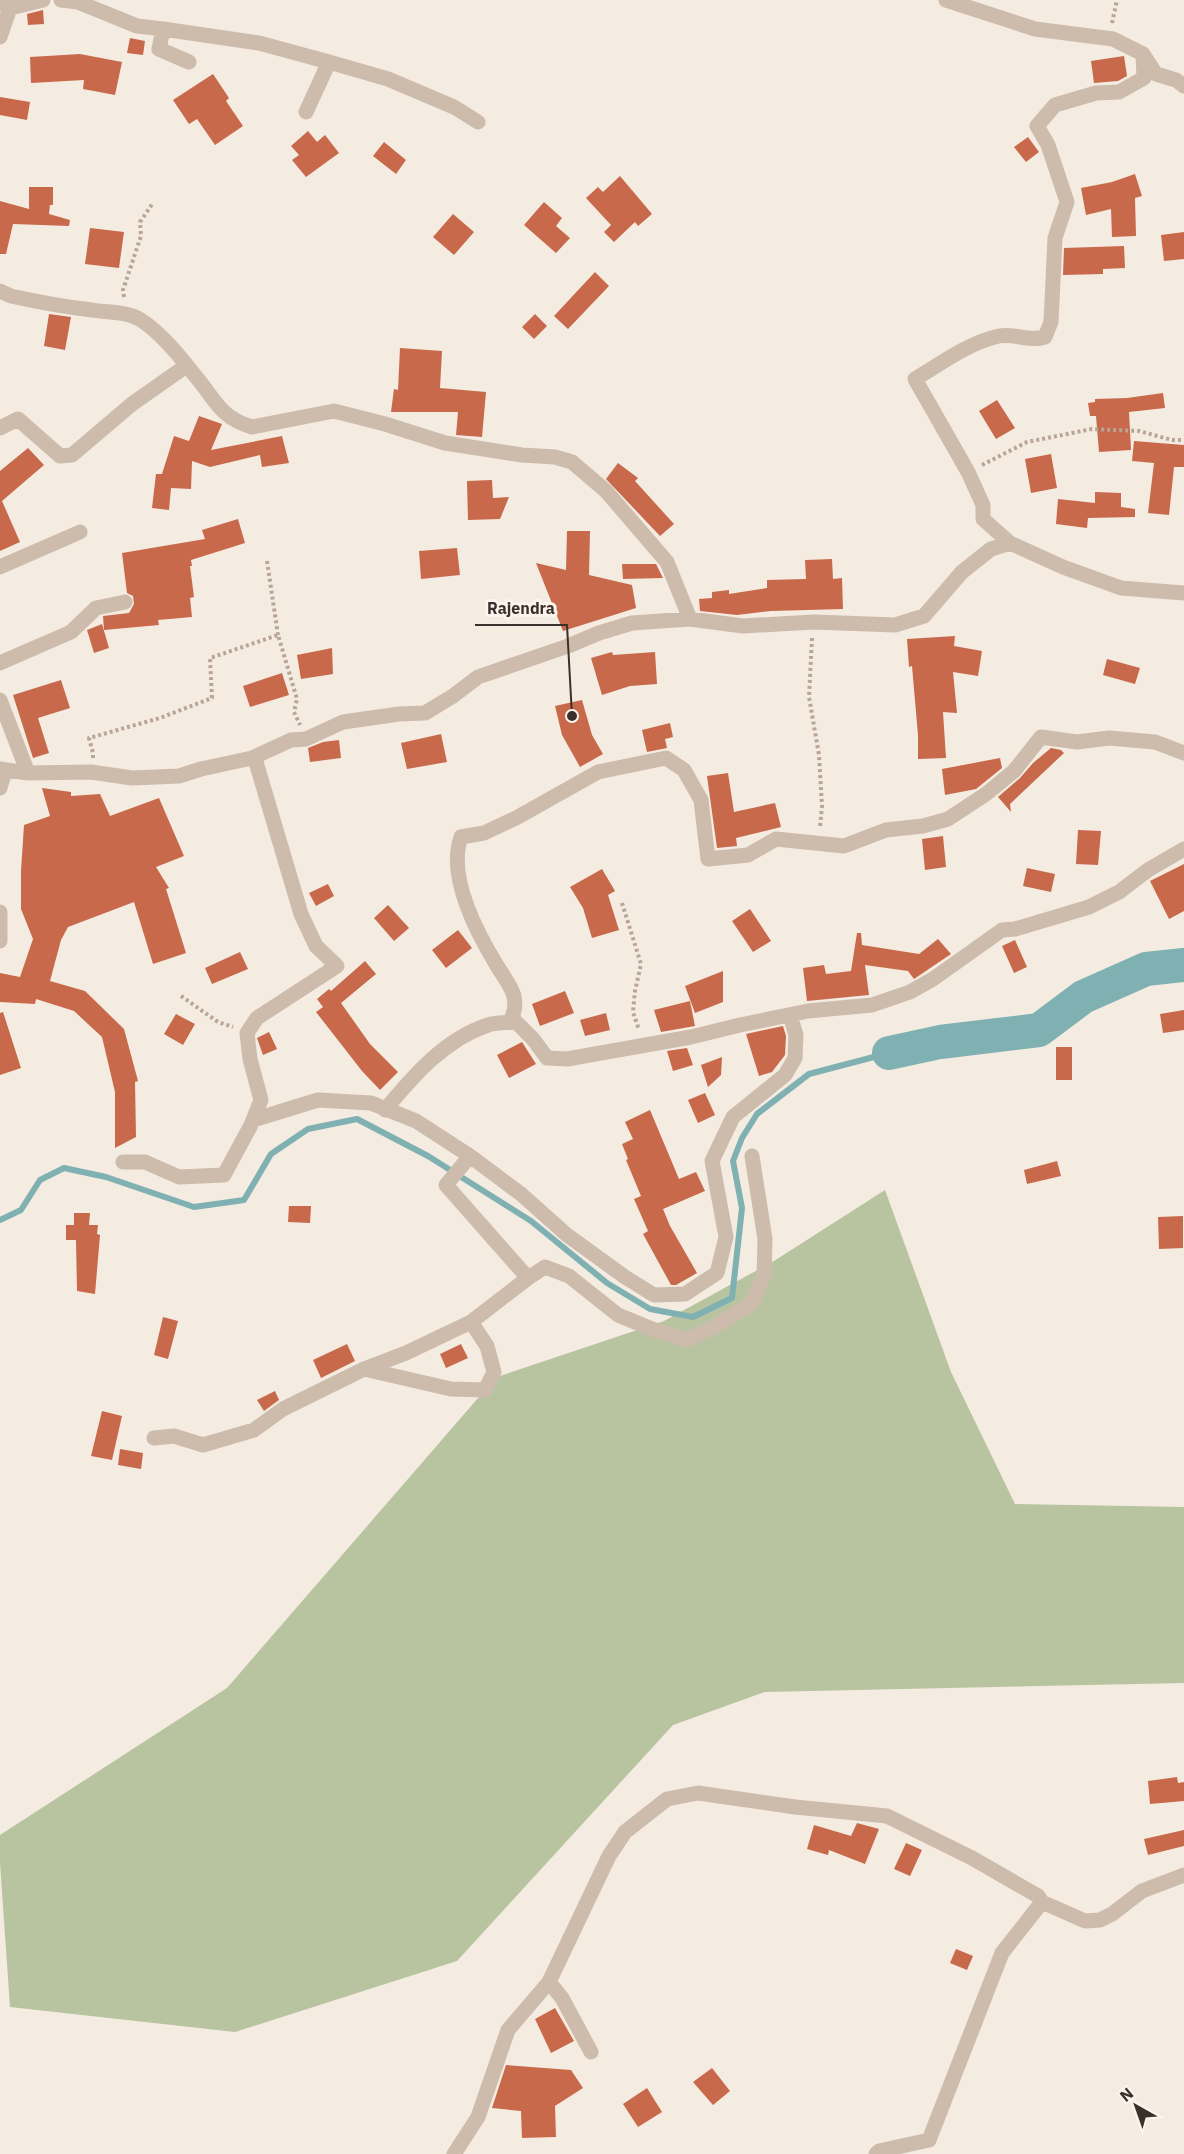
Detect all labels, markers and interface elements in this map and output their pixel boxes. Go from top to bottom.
callout: Rajendra [475,591,567,625]
text: Rajendra [487,598,555,618]
north arrow [1106,2076,1166,2136]
text: N [1115,2083,1137,2106]

